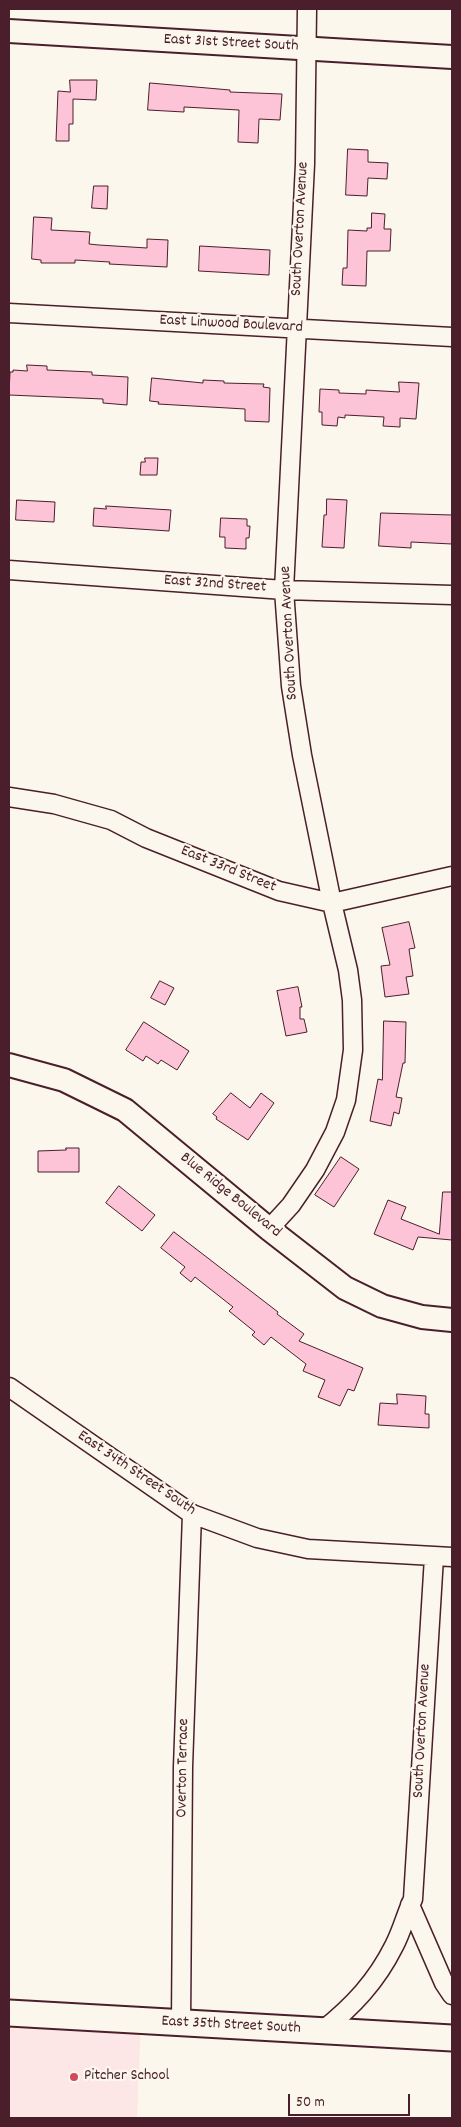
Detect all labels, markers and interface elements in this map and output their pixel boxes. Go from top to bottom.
street label: East 31st Street South [163,31,299,57]
street label: South Overton Avenue [288,161,314,297]
street label: East Linwood Boulevard [159,312,303,338]
street label: South Overton Avenue [277,565,303,701]
street label: East 32nd Street [163,572,267,598]
street label: East 33rd Street [177,842,279,898]
street label: Blue Ridge Boulevard [175,1149,285,1243]
street label: East 34th Street South [73,1427,199,1521]
street label: South Overton Avenue [410,1663,436,1799]
street label: Overton Terrace [174,1718,194,1818]
street label: East 35th Street South [161,2013,301,2039]
place label: Pitcher School [84,2067,169,2087]
marker: Pitcher School [68,2071,80,2083]
scale bar [291,2084,414,2116]
text: 50 m [296,2092,325,2114]

